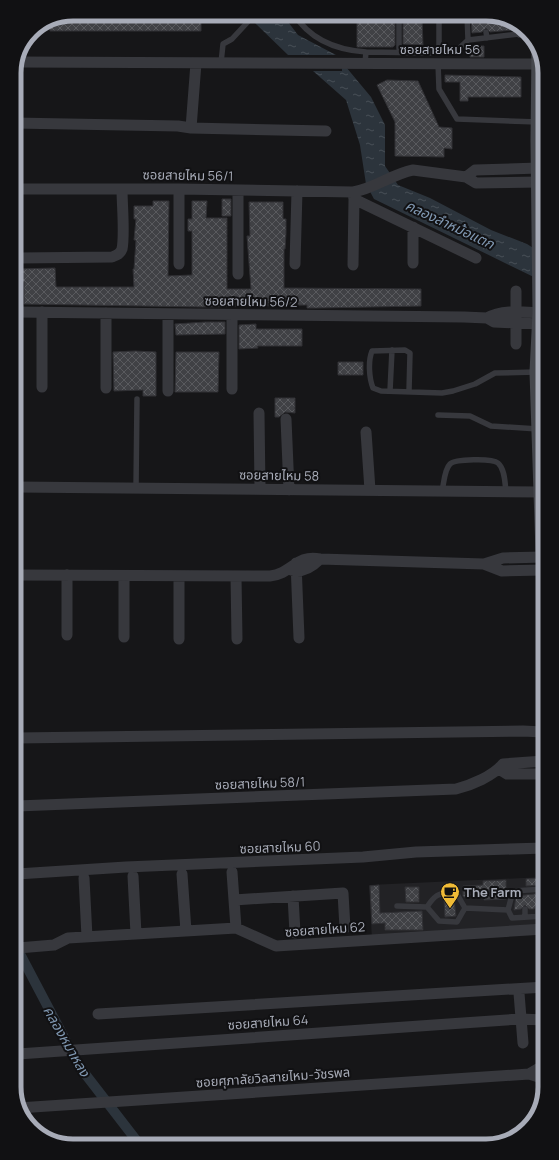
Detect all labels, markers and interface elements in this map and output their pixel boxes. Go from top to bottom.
street label: ซอยสายไหม 56 [400,40,480,58]
street label: ซอยสายไหม 56/1 [142,165,234,185]
water label: คลองลำหม้อแตก [403,195,498,253]
street label: ซอยสายไหม 56/2 [204,291,298,311]
street label: ซอยสายไหม 58 [239,465,319,485]
street label: ซอยสายไหม 58/1 [215,772,305,794]
street label: ซอยสายไหม 60 [239,837,321,857]
cafe icon: The Farm [439,881,461,909]
place label: The Farm [464,883,521,901]
street label: ซอยสายไหม 62 [284,917,366,941]
water label: คลองหมาหลง [39,1002,96,1081]
street label: ซอยสายไหม 64 [227,1010,309,1034]
street label: ซอยศุภาลัยวิลสายไหม-วัชรพล [195,1063,351,1091]

